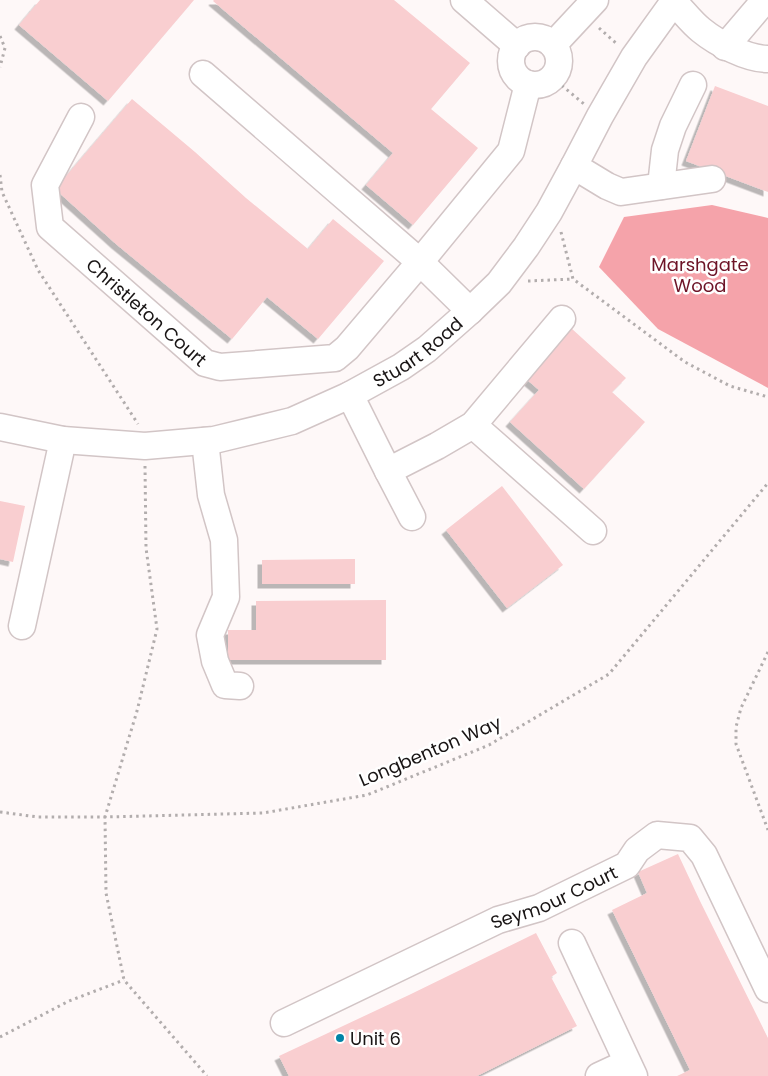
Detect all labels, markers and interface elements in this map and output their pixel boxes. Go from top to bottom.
street label: Christleton Court [81,252,212,372]
park label: Marshgate Wood [651,252,749,298]
street label: Stuart Road [368,311,468,393]
street label: Longbenton Way [355,710,505,792]
street label: Seymour Court [486,859,621,934]
place label: Unit 6 [350,1026,401,1051]
marker: Unit 6 [334,1032,346,1044]

